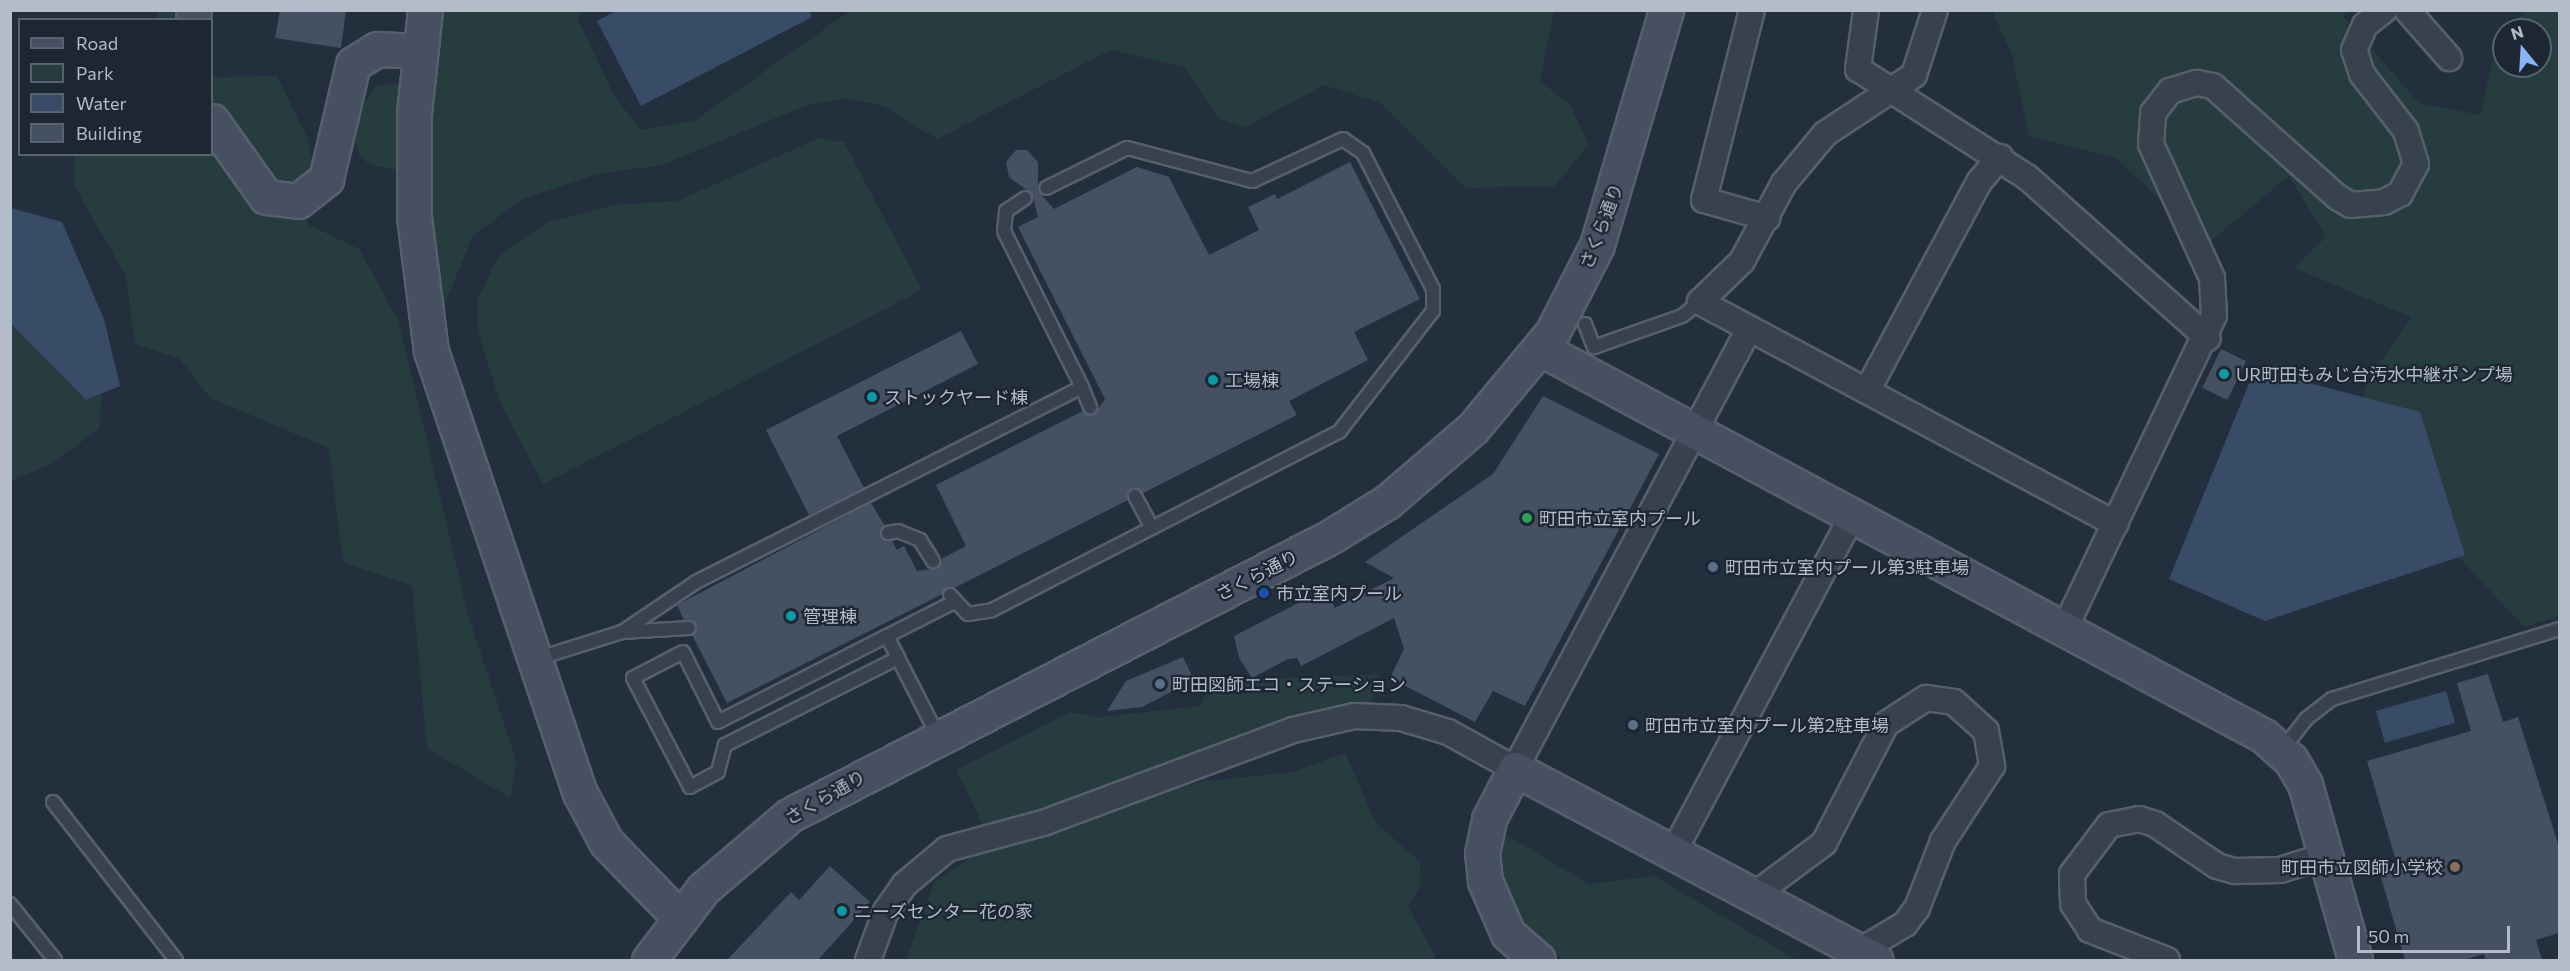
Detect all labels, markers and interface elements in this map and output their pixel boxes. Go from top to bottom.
legend [18,18,213,156]
north arrow [2492,18,2552,78]
text: N [2508,21,2526,43]
text: Road [76,32,118,54]
text: Park [76,62,114,84]
text: Water [76,92,127,114]
text: Building [76,122,142,144]
street label: さくら通り [1575,180,1627,272]
place label: UR町田もみじ台汚水中継ポンプ場 [2236,363,2513,385]
marker: UR町田もみじ台汚水中継ポンプ場 [2217,367,2231,381]
place label: 工場棟 [1225,369,1279,391]
marker: 工場棟 [1206,373,1220,387]
place label: ストックヤード棟 [884,386,1028,408]
marker: ストックヤード棟 [865,390,879,404]
place label: 町田市立室内プール [1539,507,1701,529]
marker: 町田市立室内プール [1520,511,1534,525]
street label: さくら通り [1212,545,1302,605]
place label: 町田市立室内プール第3駐車場 [1725,556,1969,578]
marker: 町田市立室内プール第3駐車場 [1706,560,1720,574]
place label: 市立室内プール [1276,582,1402,604]
marker: 市立室内プール [1257,586,1271,600]
place label: 管理棟 [803,605,857,627]
marker: 管理棟 [784,609,798,623]
place label: 町田図師エコ・ステーション [1172,673,1406,695]
marker: 町田図師エコ・ステーション [1153,677,1167,691]
place label: 町田市立室内プール第2駐車場 [1645,714,1889,736]
marker: 町田市立室内プール第2駐車場 [1626,718,1640,732]
street label: さくら通り [781,765,869,829]
place label: 町田市立図師小学校 [2281,856,2443,878]
marker: 町田市立図師小学校 [2448,860,2462,874]
place label: ニーズセンター花の家 [854,900,1034,922]
marker: ニーズセンター花の家 [835,904,849,918]
scale bar [2360,914,2513,952]
text: 50 m [2368,925,2409,947]

